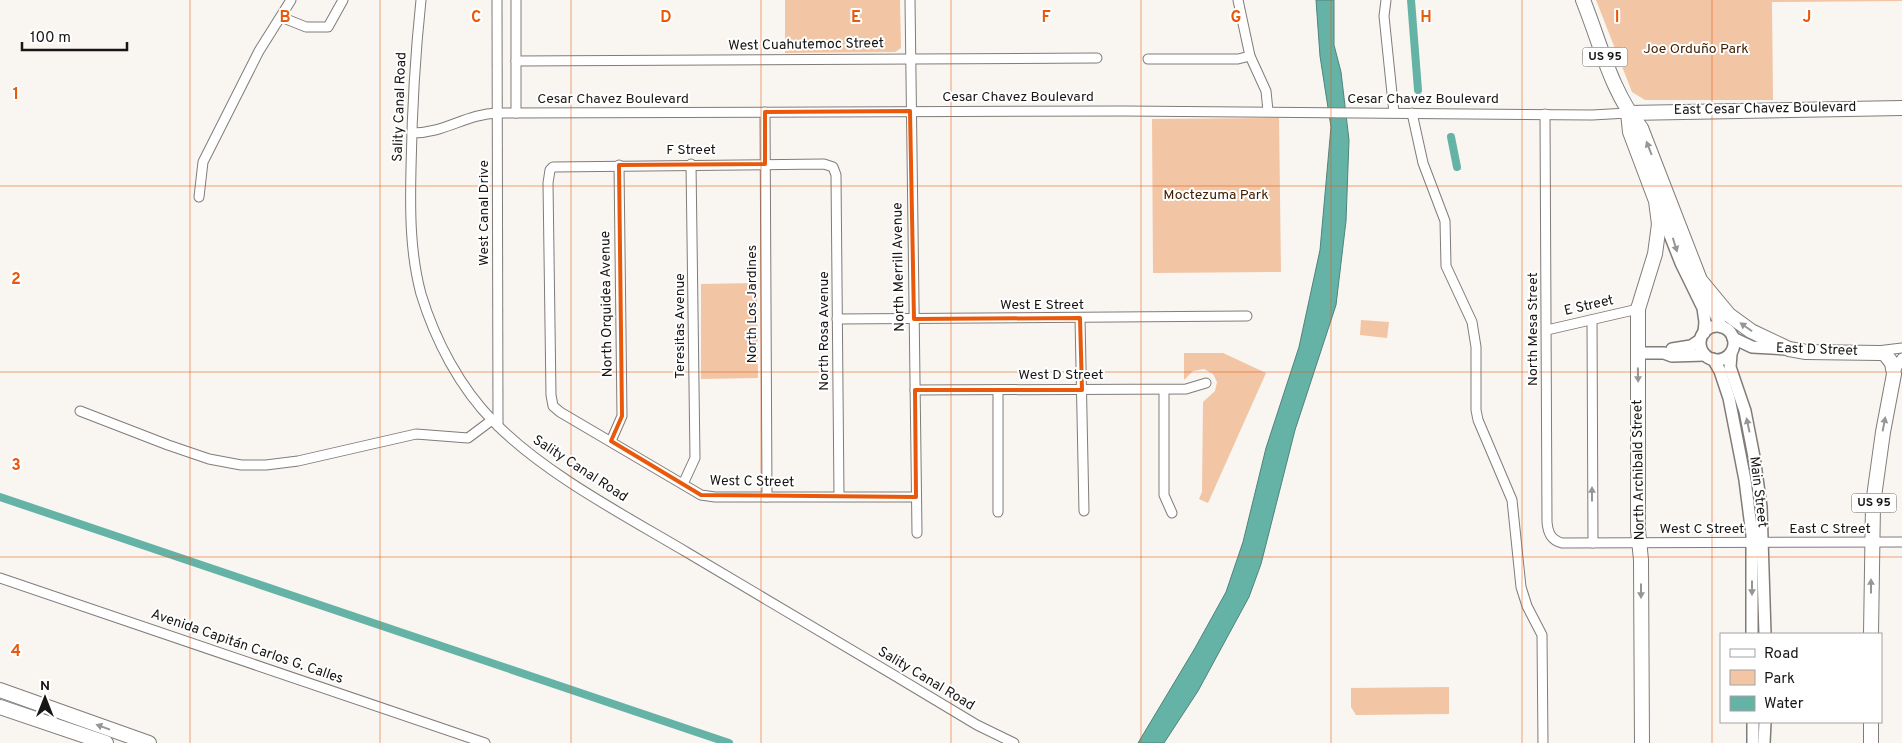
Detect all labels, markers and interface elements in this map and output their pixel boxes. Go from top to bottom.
text: B [279,8,291,28]
text: C [471,8,481,28]
text: D [660,8,672,28]
text: E [851,8,861,28]
text: F [1041,8,1051,28]
text: G [1231,8,1241,28]
text: H [1420,8,1432,28]
text: I [1615,8,1619,28]
text: J [1803,8,1811,28]
scale bar [22,20,128,52]
text: 100 m [30,29,71,48]
street label: West Cuahutemoc Street [728,35,884,55]
park label: Joe Orduño Park [1643,41,1749,58]
road number: US 95 [1582,48,1628,66]
street label: Sality Canal Road [390,52,410,162]
text: 1 [13,85,19,105]
street label: Cesar Chavez Boulevard [942,89,1094,106]
street label: Cesar Chavez Boulevard [537,91,689,108]
street label: Cesar Chavez Boulevard [1347,91,1499,108]
street label: East Cesar Chavez Boulevard [1674,99,1856,119]
one-way arrow [1644,141,1652,155]
street label: F Street [666,142,716,159]
street label: West Canal Drive [476,160,493,266]
park label: Moctezuma Park [1163,187,1269,204]
street label: North Merrill Avenue [889,202,909,332]
street label: North Orquidea Avenue [597,231,617,377]
one-way arrow [1672,238,1680,253]
street label: North Los Jardines [744,245,761,363]
text: 2 [11,270,21,290]
street label: North Rosa Avenue [816,271,833,391]
street label: North Mesa Street [1525,272,1542,386]
street label: Teresitas Avenue [672,273,689,379]
street label: E Street [1563,292,1615,320]
street label: West E Street [1000,297,1084,314]
one-way arrow [1739,322,1753,332]
street label: East D Street [1776,340,1858,360]
street label: West D Street [1018,367,1104,384]
one-way arrow [1634,367,1642,383]
street label: North Archibald Street [1629,399,1649,541]
one-way arrow [1881,415,1889,431]
one-way arrow [1743,417,1751,433]
street label: Sality Canal Road [529,432,631,506]
street label: Main Street [1745,455,1771,529]
text: 3 [11,456,21,476]
street label: West C Street [709,473,795,491]
one-way arrow [1588,486,1596,502]
road number: US 95 [1852,493,1896,512]
street label: West C Street [1660,521,1744,538]
street label: East C Street [1789,521,1871,538]
one-way arrow [1867,577,1875,593]
one-way arrow [1748,581,1756,597]
one-way arrow [1637,584,1645,600]
street label: Avenida Capitán Carlos G. Calles [149,606,345,688]
legend [1720,633,1882,723]
text: 4 [11,642,21,662]
street label: Sality Canal Road [874,643,978,715]
text: Road [1764,645,1799,664]
text: Park [1764,670,1795,689]
north arrow [20,673,70,723]
text: N [40,678,50,695]
text: Water [1764,695,1804,714]
one-way arrow [95,722,110,730]

